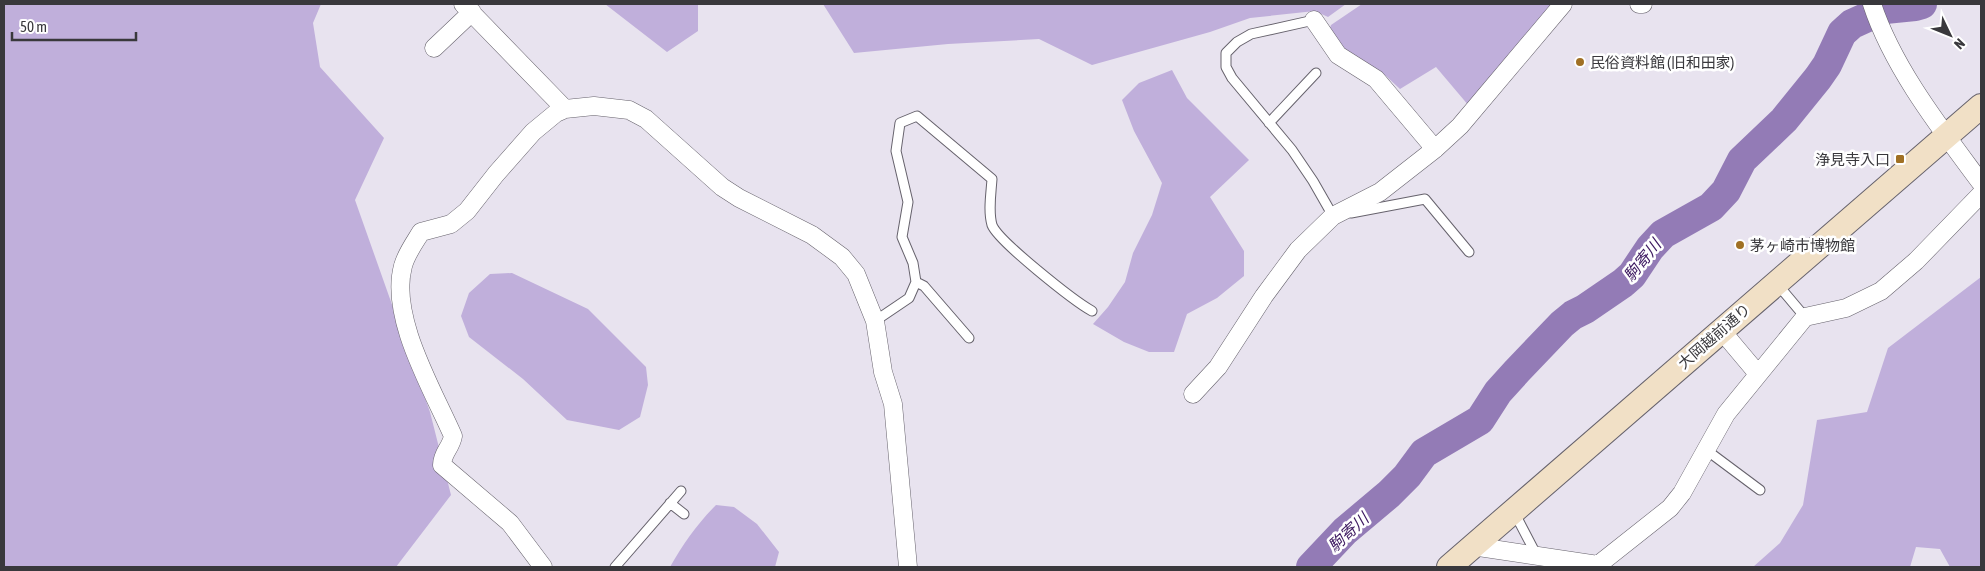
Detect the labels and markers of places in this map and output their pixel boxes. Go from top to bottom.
place label: 民俗資料館 (旧和田家) [1590,54,1734,71]
marker: 民俗資料館 (旧和田家) [1574,56,1586,68]
place label: 浄見寺入口 [1815,151,1890,168]
marker: 浄見寺入口 [1894,153,1906,165]
place label: 茅ヶ崎市博物館 [1750,237,1855,254]
marker: 茅ヶ崎市博物館 [1734,239,1746,251]

